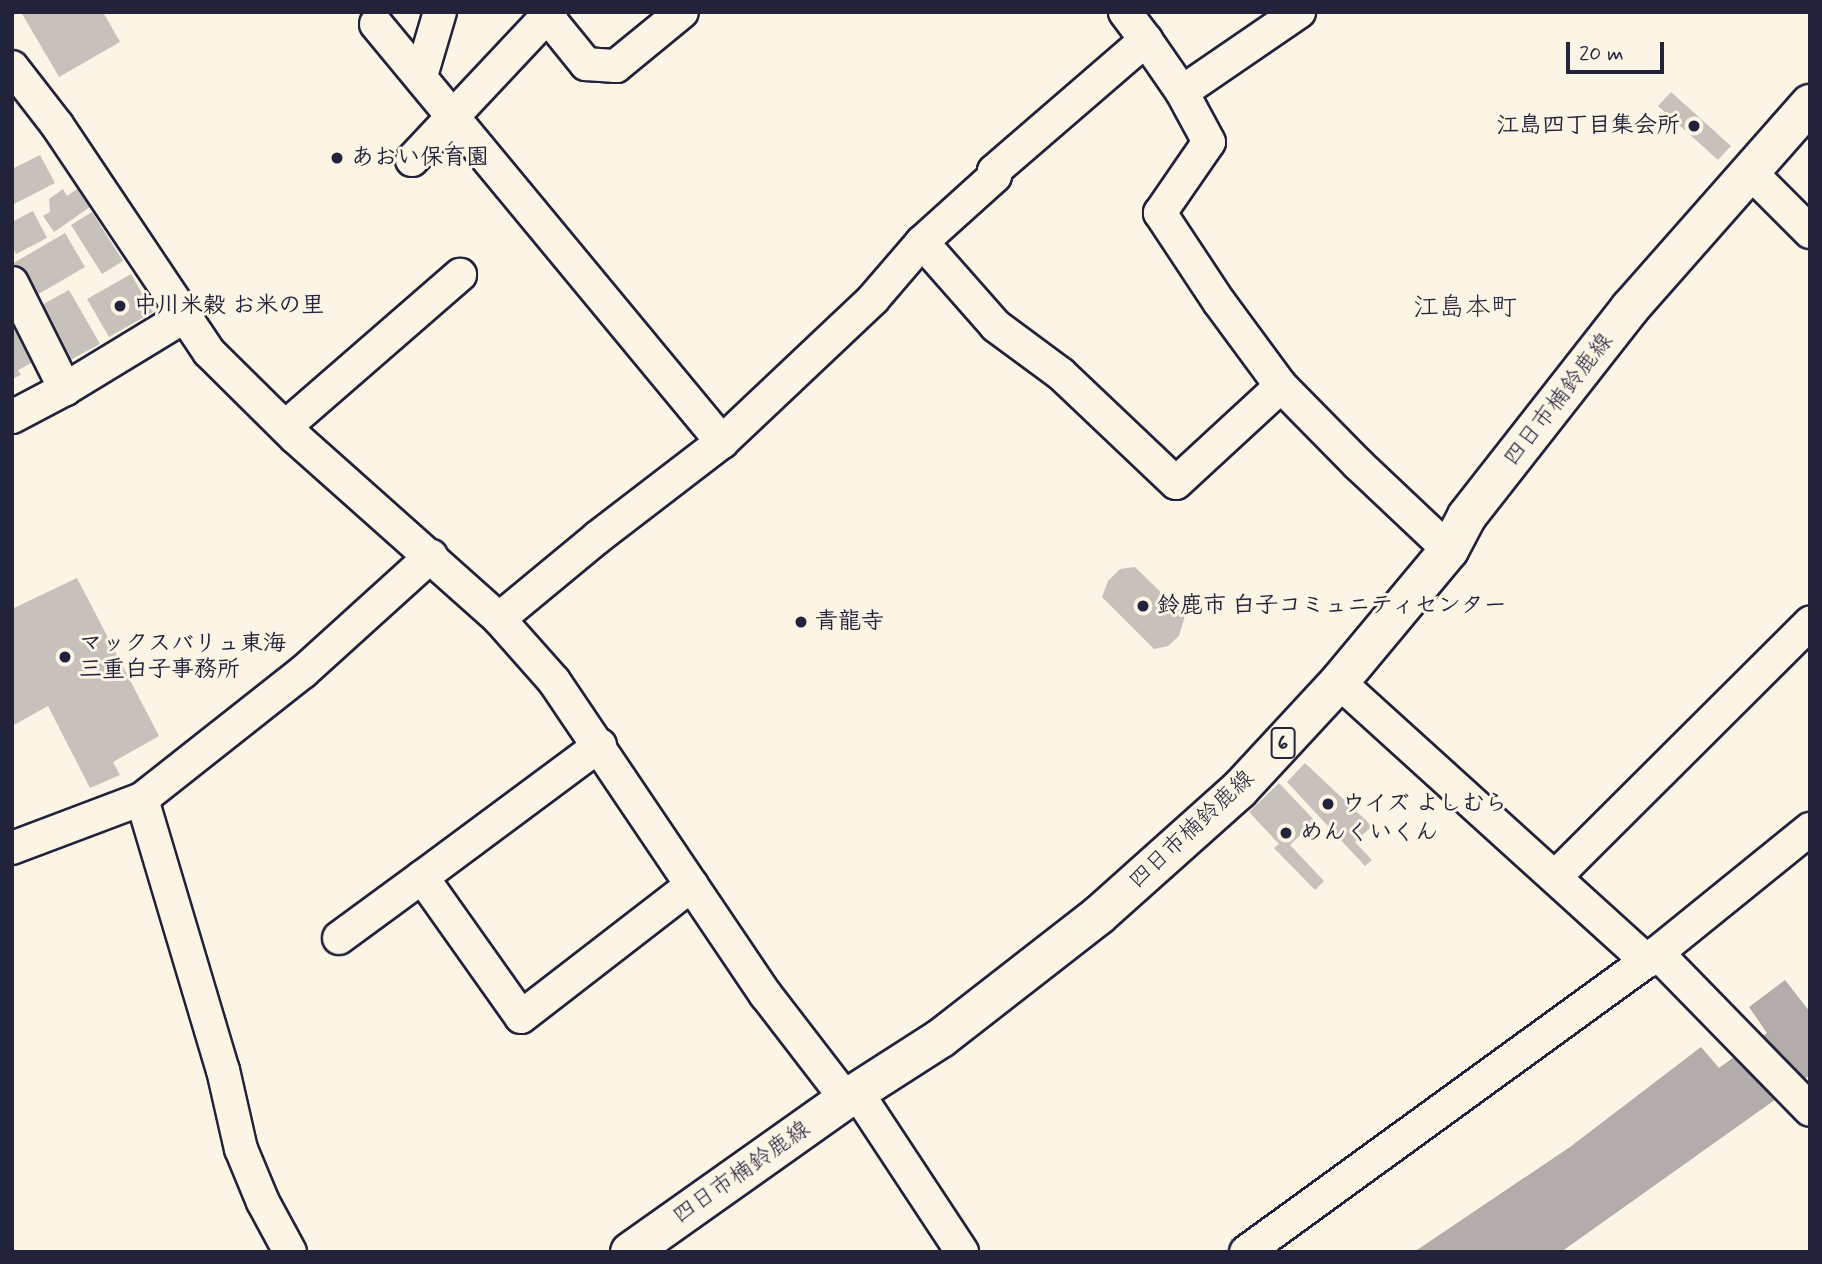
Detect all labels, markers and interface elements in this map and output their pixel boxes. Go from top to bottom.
scale bar [1570,28,1668,72]
text: 20 m [1579,40,1624,68]
place label: 江島四丁目集会所 [1496,112,1680,140]
marker: 江島四丁目集会所 [1686,118,1702,134]
place label: あおい保育園 [351,144,489,172]
marker: あおい保育園 [329,150,345,166]
place label: 中川米穀 お米の里 [134,292,324,320]
district label: 江島本町 [1413,293,1517,325]
marker: 中川米穀 お米の里 [112,298,128,314]
street label: 四日市楠鈴鹿線 [1499,328,1619,472]
place label: 鈴鹿市 白子コミュニティセンター [1157,592,1508,620]
marker: 鈴鹿市 白子コミュニティセンター [1135,598,1151,614]
place label: 青龍寺 [815,608,884,636]
marker: 青龍寺 [793,614,809,630]
place label: マックスバリュ東海 三重白子事務所 [79,630,286,684]
marker: マックスバリュ東海 三重白子事務所 [57,649,73,665]
road number: 6 [1269,726,1297,760]
street label: 四日市楠鈴鹿線 [1124,765,1260,895]
place label: ウイズ よしむら [1342,790,1509,818]
marker: ウイズ よしむら [1320,796,1336,812]
place label: めんくいくん [1300,819,1438,847]
marker: めんくいくん [1278,825,1294,841]
street label: 四日市楠鈴鹿線 [668,1116,816,1230]

